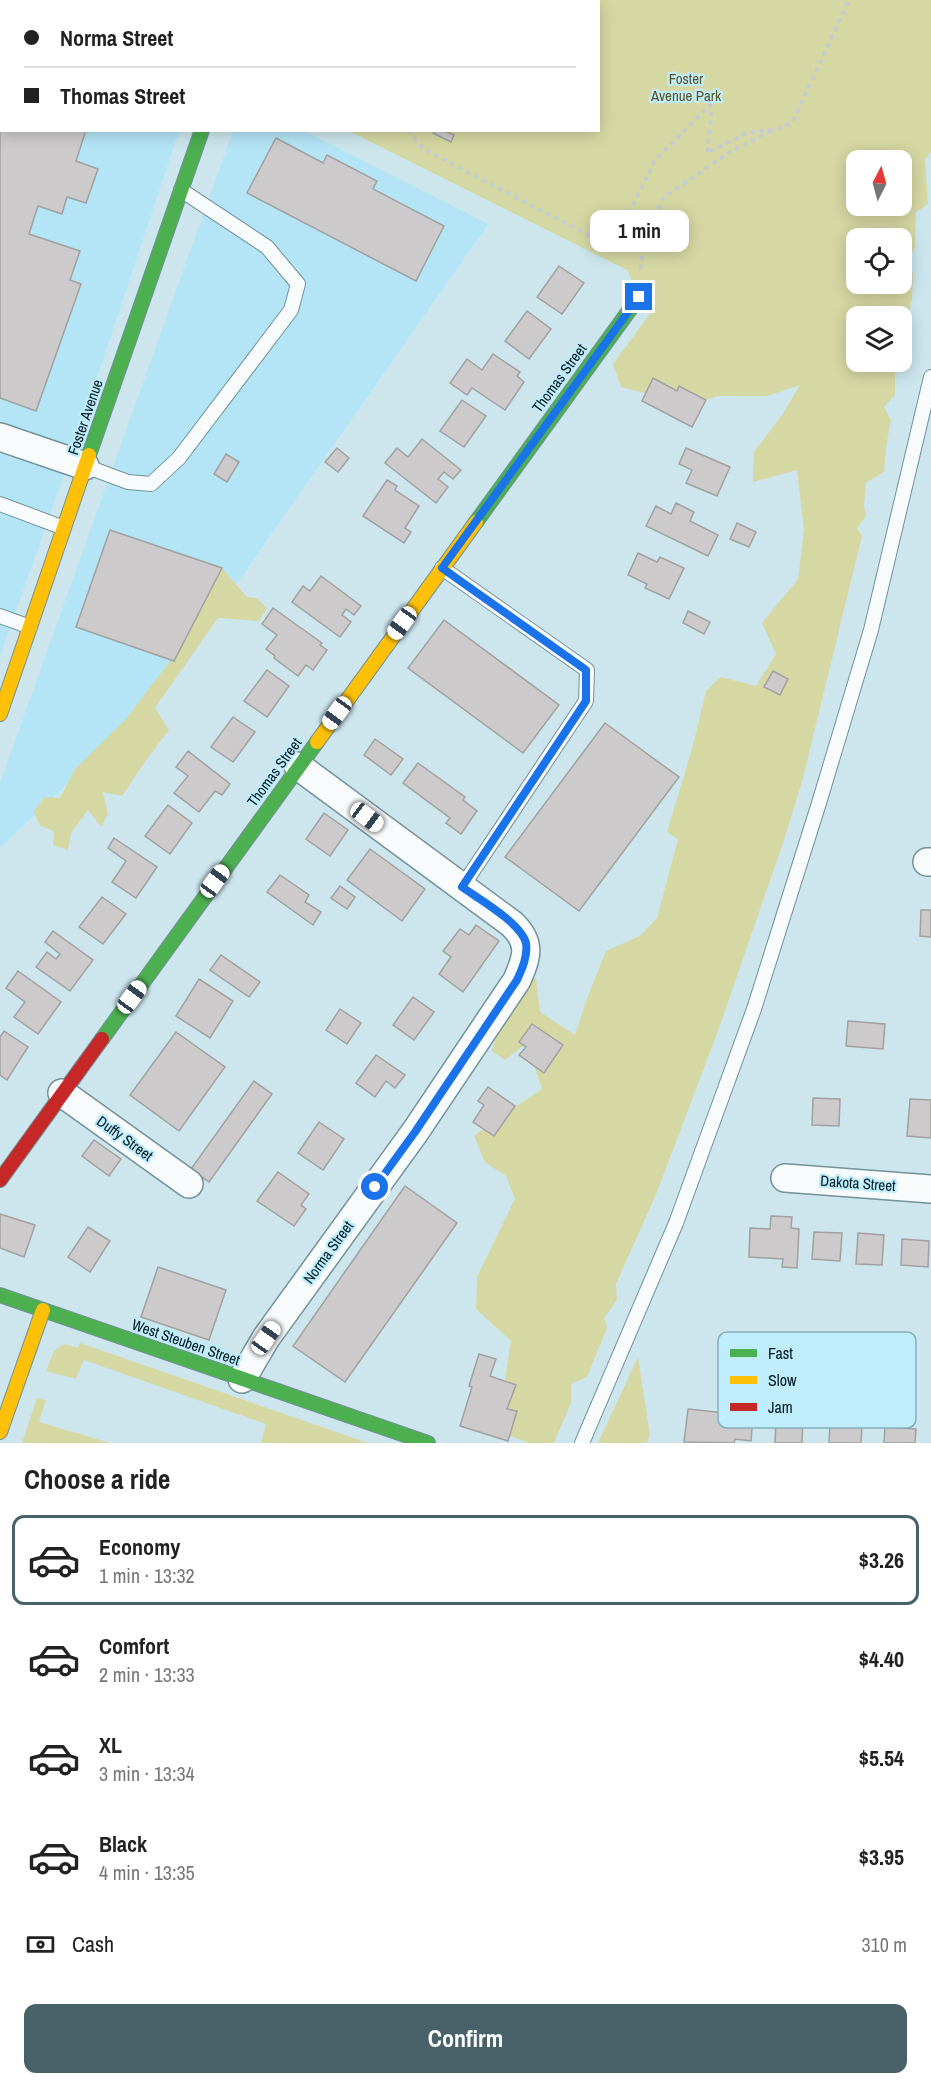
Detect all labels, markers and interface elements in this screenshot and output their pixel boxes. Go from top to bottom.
text: Norma Street [60,23,173,53]
park label: Foster Avenue Park [650,68,722,106]
text: Thomas Street [60,81,185,111]
north arrow [846,150,912,216]
map controls [846,150,912,372]
callout: 1 min [590,210,688,252]
text: 1 min [618,217,661,244]
button: locate [846,228,912,294]
route end [625,283,652,310]
button: layers [846,306,912,372]
street label: Thomas Street [527,339,592,417]
street label: Foster Avenue [62,376,108,458]
car [384,603,420,643]
car [319,693,355,733]
street label: Thomas Street [242,733,307,811]
car [347,799,387,835]
car [197,861,233,901]
car [114,977,150,1017]
street label: Duffy Street [93,1110,158,1166]
street label: Dakota Street [820,1170,897,1196]
route start [361,1173,388,1200]
street label: Norma Street [298,1216,358,1288]
street label: West Steuben Street [129,1314,244,1371]
car [248,1318,284,1358]
legend [718,1332,916,1428]
text: Fast [768,1342,793,1364]
text: Slow [768,1369,797,1391]
text: Jam [768,1396,793,1418]
text: Choose a ride [24,1461,170,1497]
text: Economy [99,1532,180,1562]
icon: car [27,1533,81,1587]
text: $3.26 [859,1545,904,1575]
text: 1 min · 13:32 [99,1562,195,1589]
text: Comfort [99,1631,169,1661]
icon: car [27,1632,81,1686]
text: $4.40 [859,1644,904,1674]
text: 2 min · 13:33 [99,1661,195,1688]
text: XL [99,1730,122,1760]
icon: car [27,1731,81,1785]
text: $5.54 [859,1743,904,1773]
text: 3 min · 13:34 [99,1760,195,1787]
text: Black [99,1829,147,1859]
icon: car [27,1830,81,1884]
text: $3.95 [859,1842,904,1872]
text: 4 min · 13:35 [99,1859,195,1886]
icon: cash [24,1928,57,1961]
text: Cash [72,1929,114,1959]
text: 310 m [861,1931,907,1958]
button: Confirm [24,2004,907,2073]

